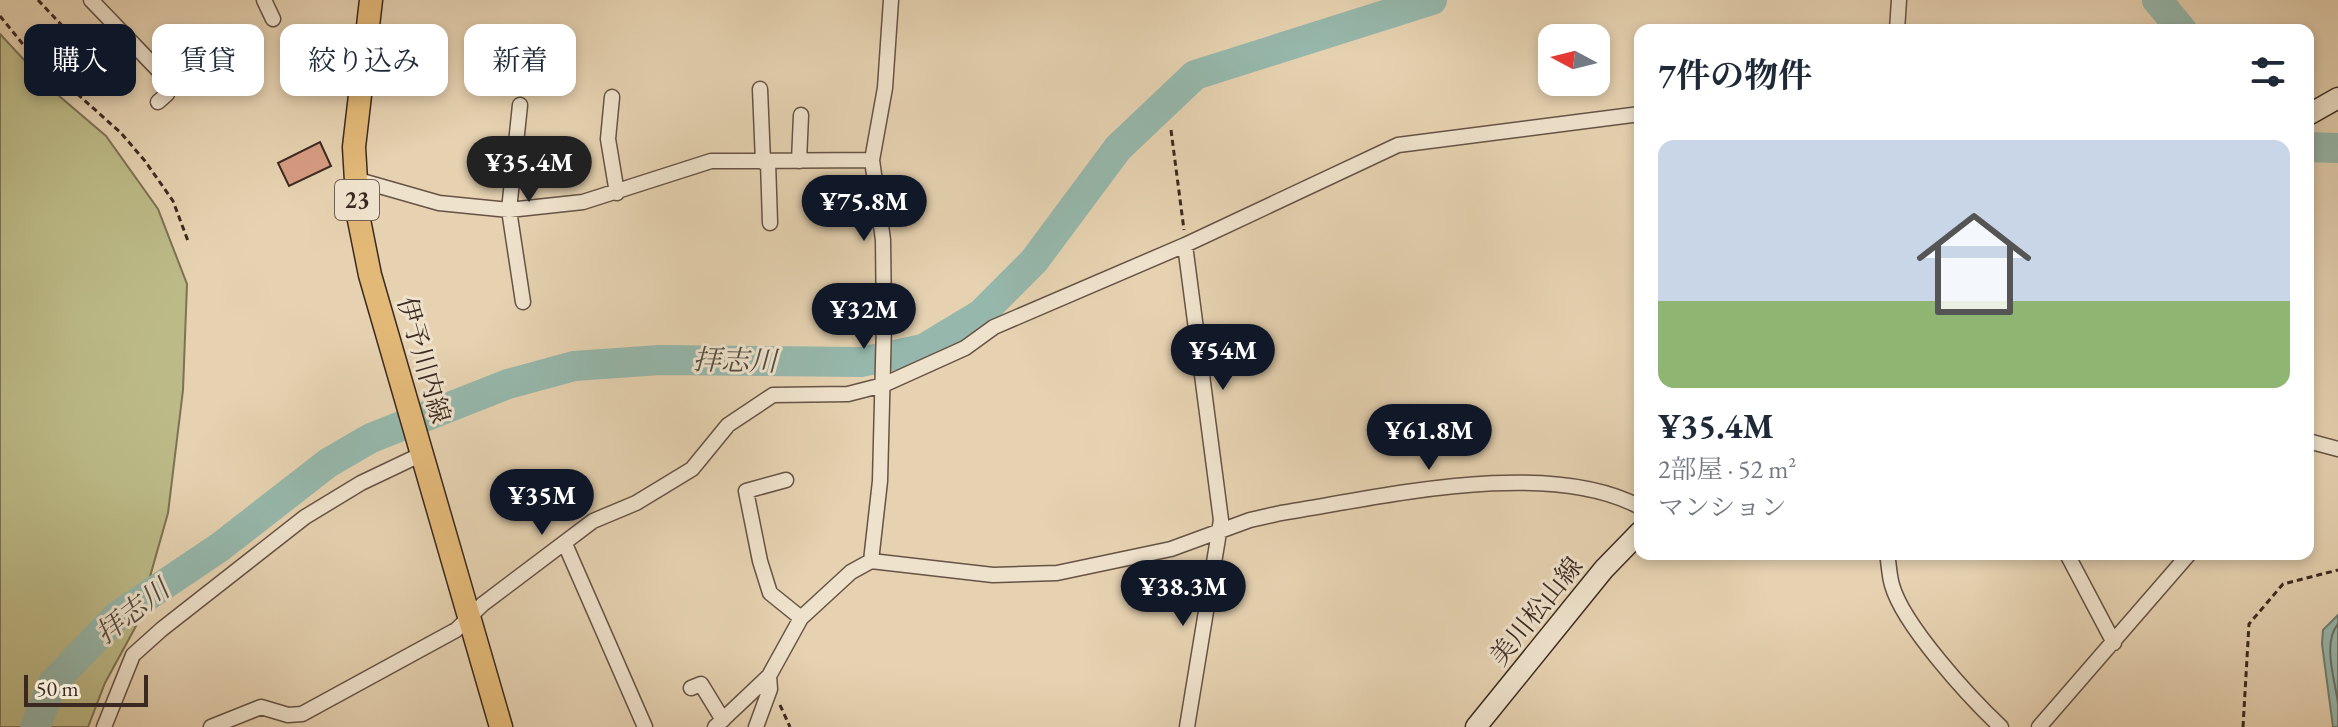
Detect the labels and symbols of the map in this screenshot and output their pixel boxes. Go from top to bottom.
north arrow [1538,24,1610,96]
pin: ¥35.4M [464,136,594,204]
pin: ¥75.8M [799,175,929,243]
road number: 23 [335,180,379,220]
pin: ¥32M [817,283,911,351]
street label: 伊予川内線 [390,293,458,427]
pin: ¥54M [1176,324,1270,392]
water label: 拝志川 [693,341,780,379]
pin: ¥61.8M [1364,404,1494,472]
pin: ¥35M [495,469,589,537]
street label: 美川松山線 [1482,550,1590,672]
pin: ¥38.3M [1118,560,1248,628]
water label: 拝志川 [88,569,179,651]
scale bar [24,671,148,707]

